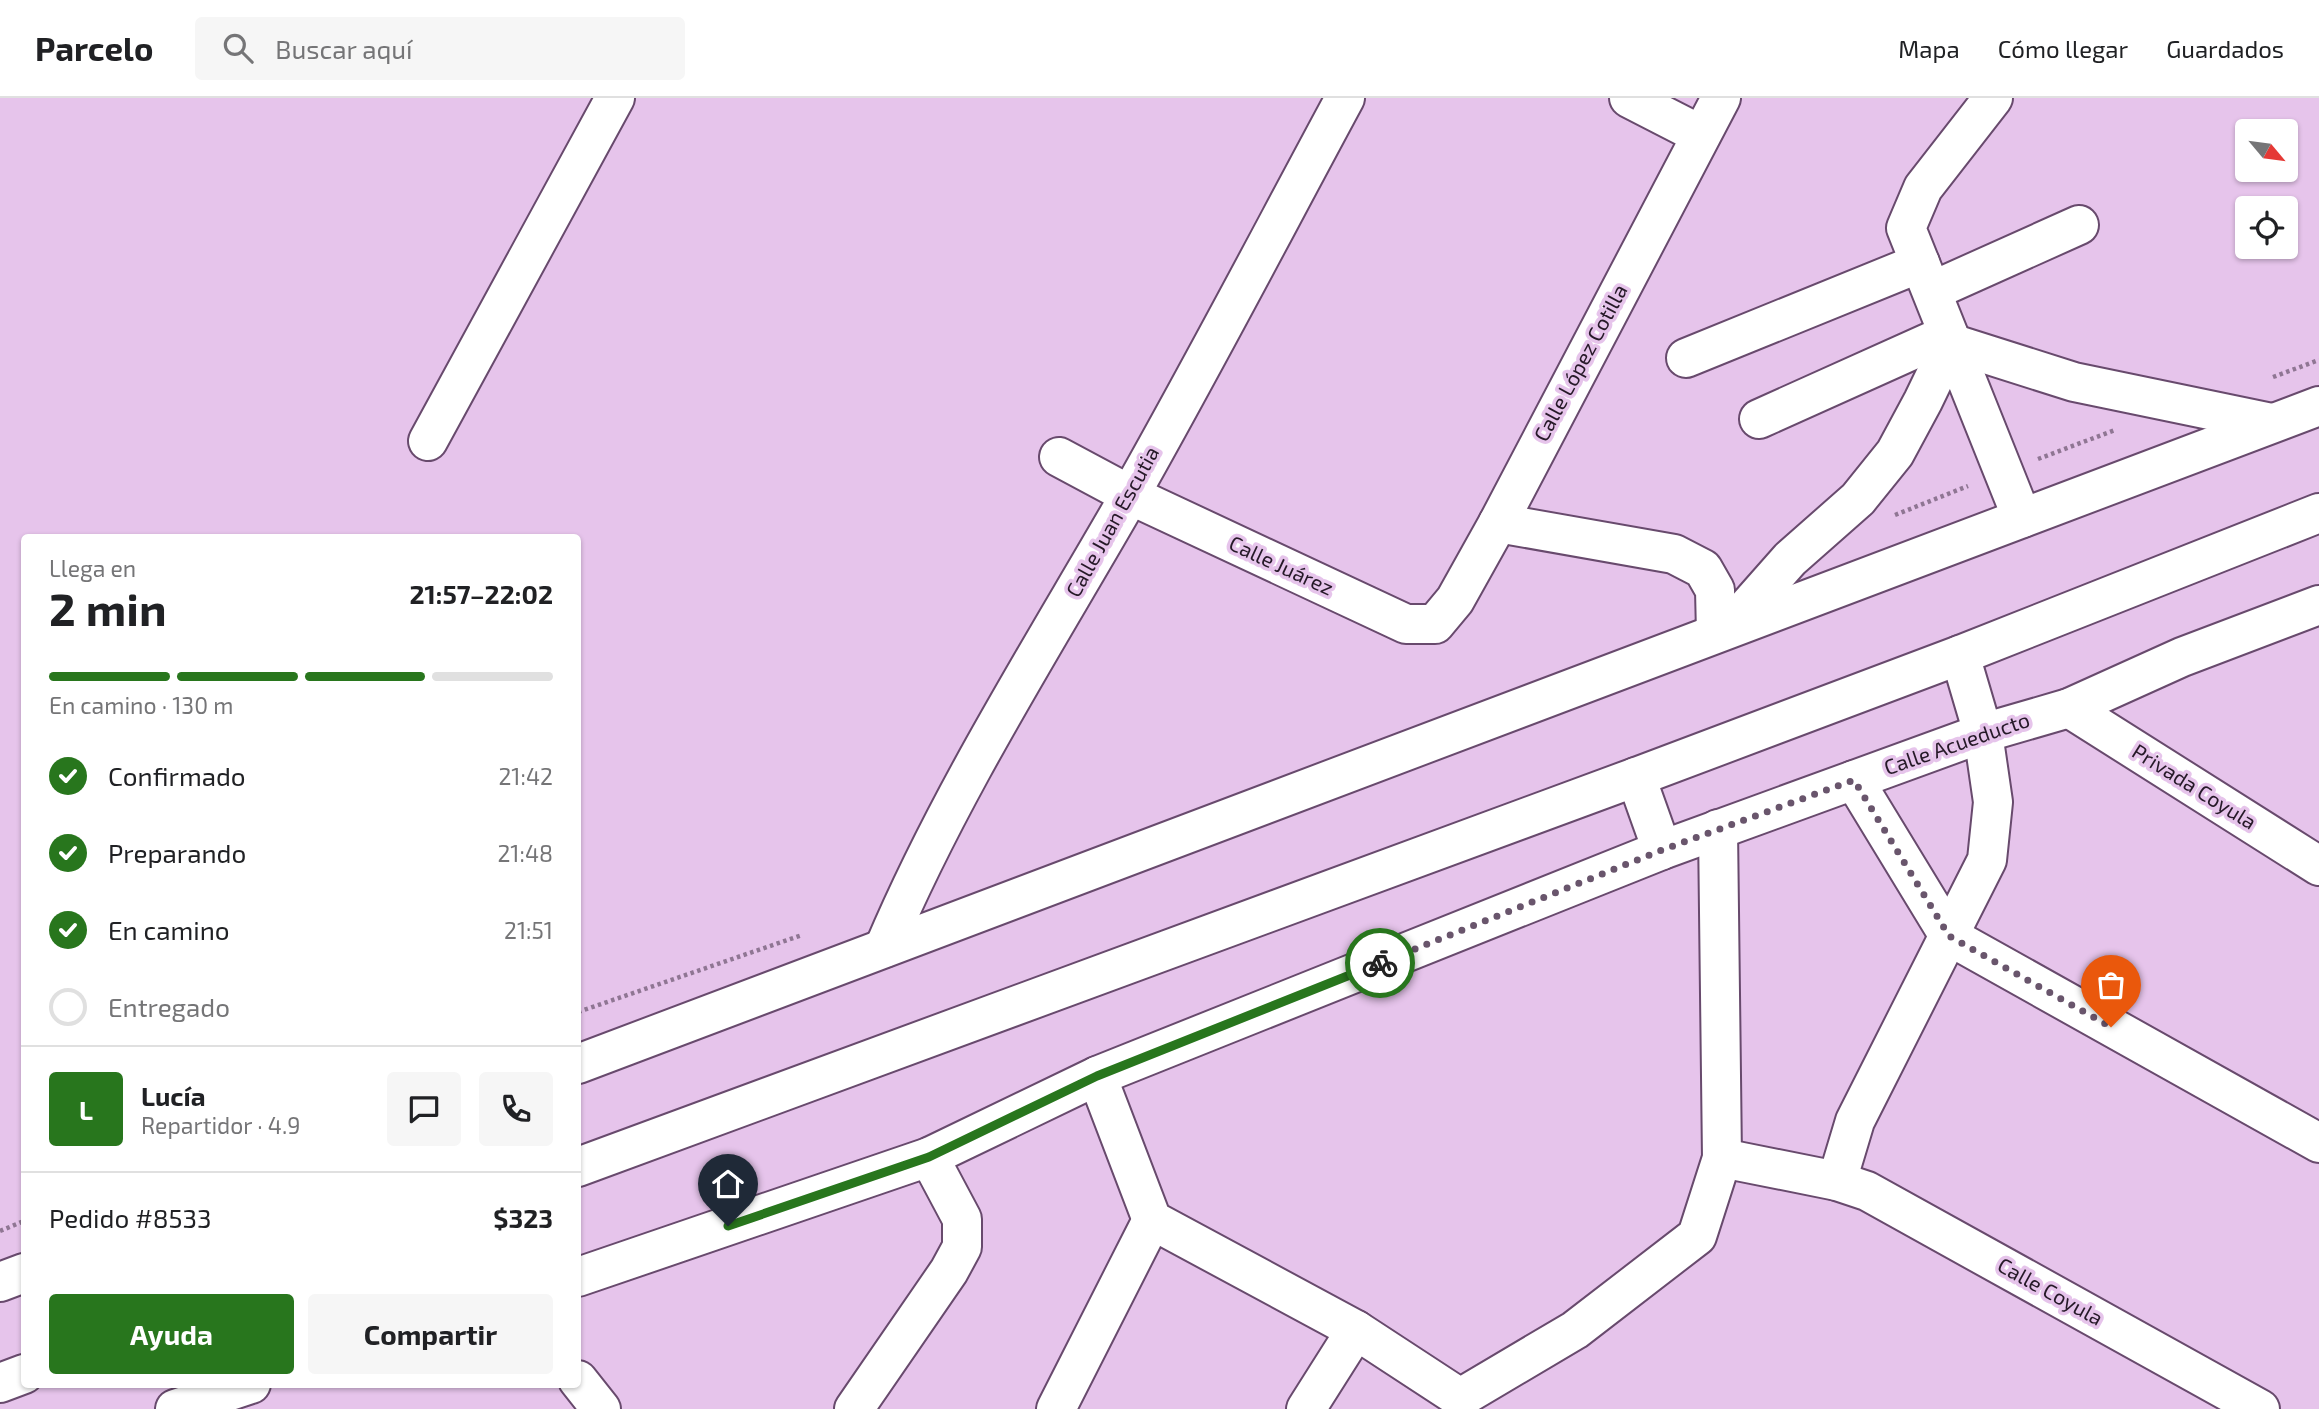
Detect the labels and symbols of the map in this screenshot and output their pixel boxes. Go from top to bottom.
north arrow [2235,119,2298,182]
street label: Calle López Cotilla [1528,279,1632,445]
street label: Calle Juan Escutia [1060,442,1163,601]
street label: Calle Juárez [1225,530,1338,600]
street label: Calle Acueducto [1880,706,2033,779]
street label: Privada Coyula [2128,738,2261,834]
courier [1345,928,1415,998]
pin [2081,955,2141,1027]
pin [698,1154,758,1226]
street label: Calle Coyula [1994,1252,2108,1330]

